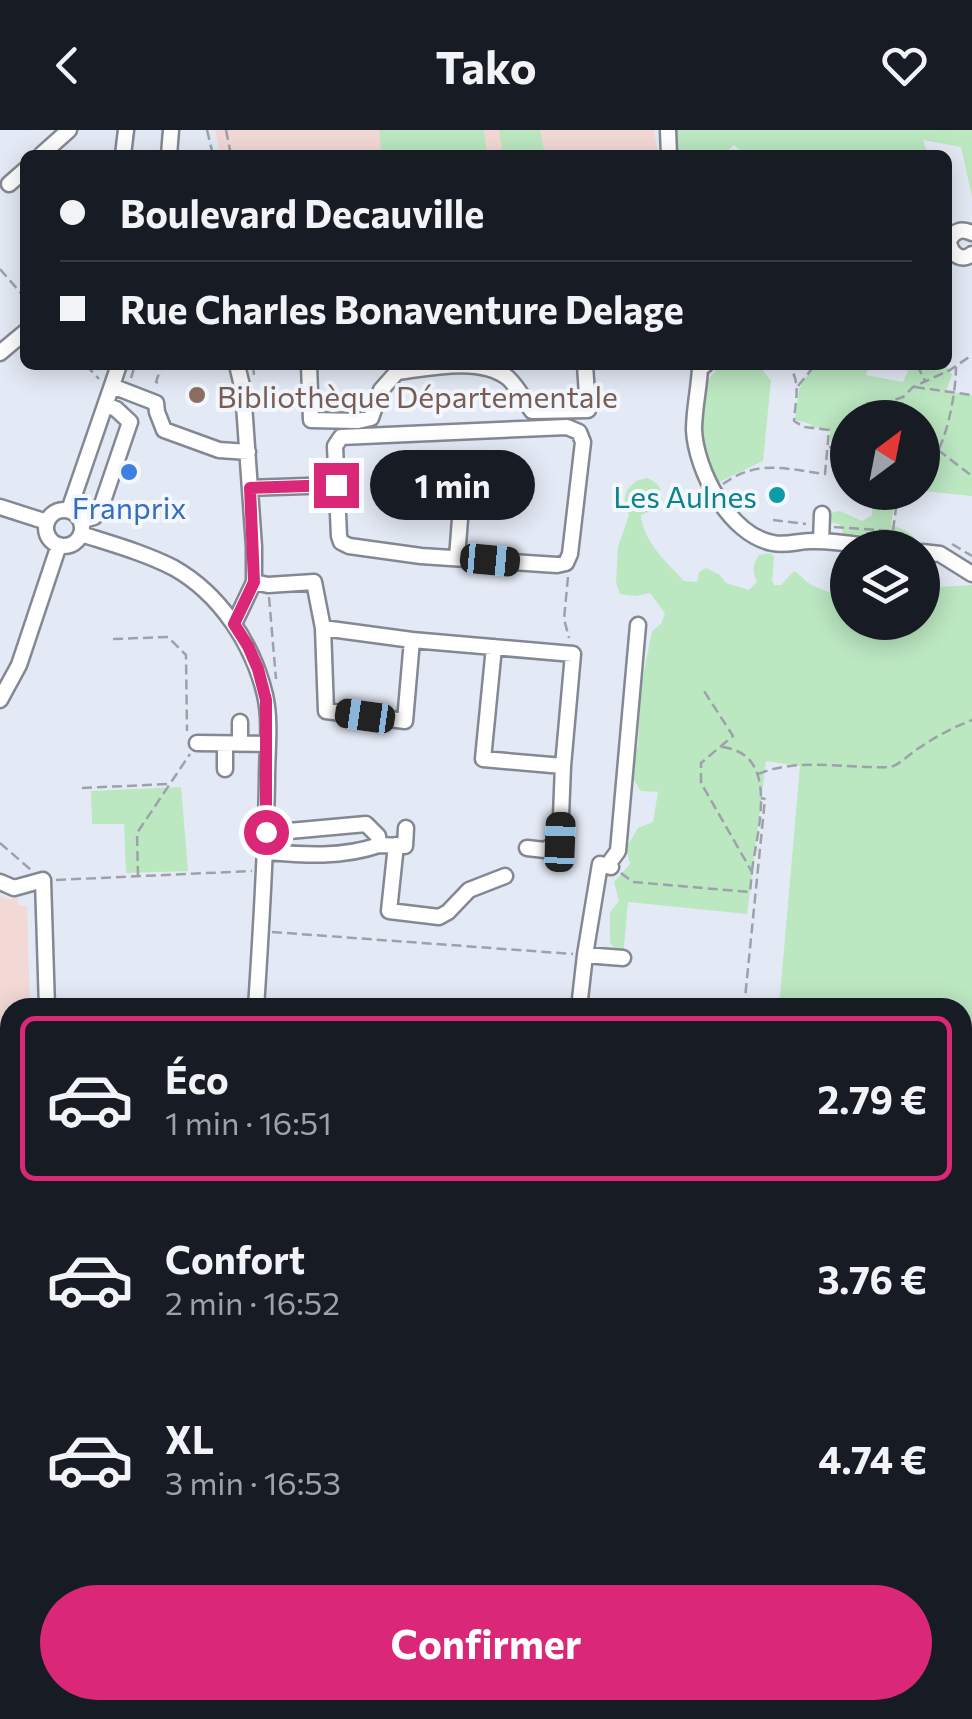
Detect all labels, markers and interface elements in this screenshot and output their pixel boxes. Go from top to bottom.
icon: back [40,38,95,93]
text: Tako [435,38,537,93]
icon: heart [877,38,932,93]
text: Boulevard Decauville [120,189,484,236]
text: Rue Charles Bonaventure Delage [120,285,684,332]
place label: Bibliothèque Départementale [217,377,618,414]
marker: Bibliothèque Départementale [186,384,208,406]
north arrow [830,400,940,510]
map controls [830,400,940,640]
callout: 1 min [371,450,536,520]
marker: Franprix [118,461,140,483]
route end [314,463,359,508]
text: 1 min [415,465,490,505]
place label: Les Aulnes [613,477,757,514]
marker: Les Aulnes [766,484,788,506]
place label: Franprix [72,488,186,525]
button: layers [830,530,940,640]
car [459,542,521,578]
car [333,697,397,735]
route start [244,810,289,855]
car [544,811,576,873]
icon: car [45,1054,135,1144]
text: Éco [165,1055,229,1102]
text: 2.79 € [818,1075,927,1122]
text: 1 min · 16:51 [165,1102,332,1142]
icon: car [45,1234,135,1324]
text: Confort [165,1235,305,1282]
text: 3.76 € [818,1255,927,1302]
text: 2 min · 16:52 [165,1282,340,1322]
icon: car [45,1414,135,1504]
text: XL [165,1415,214,1462]
text: 4.74 € [818,1435,927,1482]
text: 3 min · 16:53 [165,1462,341,1502]
button: Confirmer [40,1585,932,1700]

